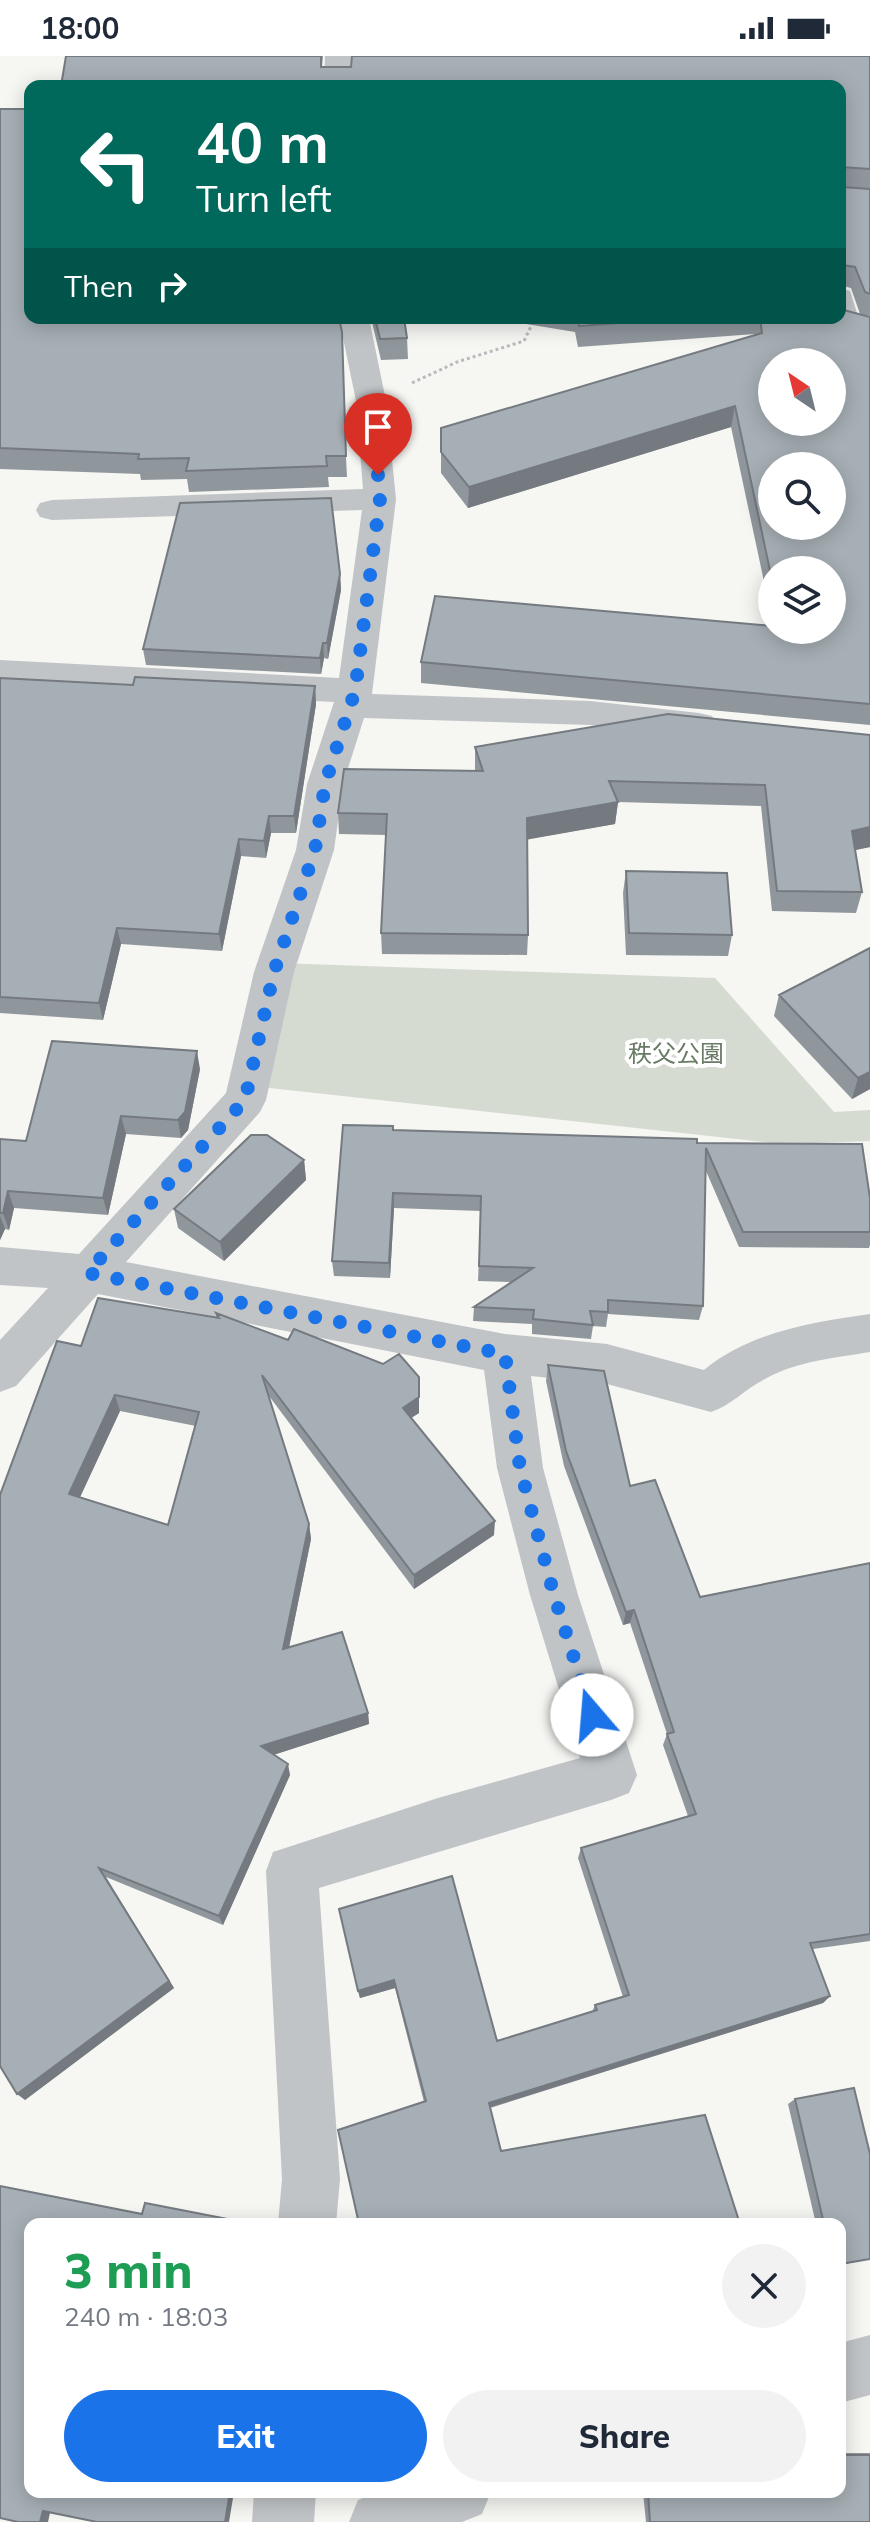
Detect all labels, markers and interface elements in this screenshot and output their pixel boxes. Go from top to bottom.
text: 18:00 [40,9,119,47]
text: 40 m [196,107,329,177]
icon: left [64,112,168,216]
text: Turn left [196,176,332,221]
icon: right [150,264,194,308]
text: Then [64,267,134,305]
north arrow [758,348,846,436]
map controls [758,348,846,644]
pin [344,393,412,475]
icon: arrive [356,405,400,449]
button: search [758,452,846,540]
button: layers [758,556,846,644]
park label: 秩父公園 [628,1038,724,1068]
position arrow [550,1673,634,1757]
text: 3 min [64,2240,193,2300]
button: close [722,2244,806,2328]
text: 240 m · 18:03 [64,2300,228,2333]
button: Exit [64,2390,427,2482]
button: Share [443,2390,806,2482]

